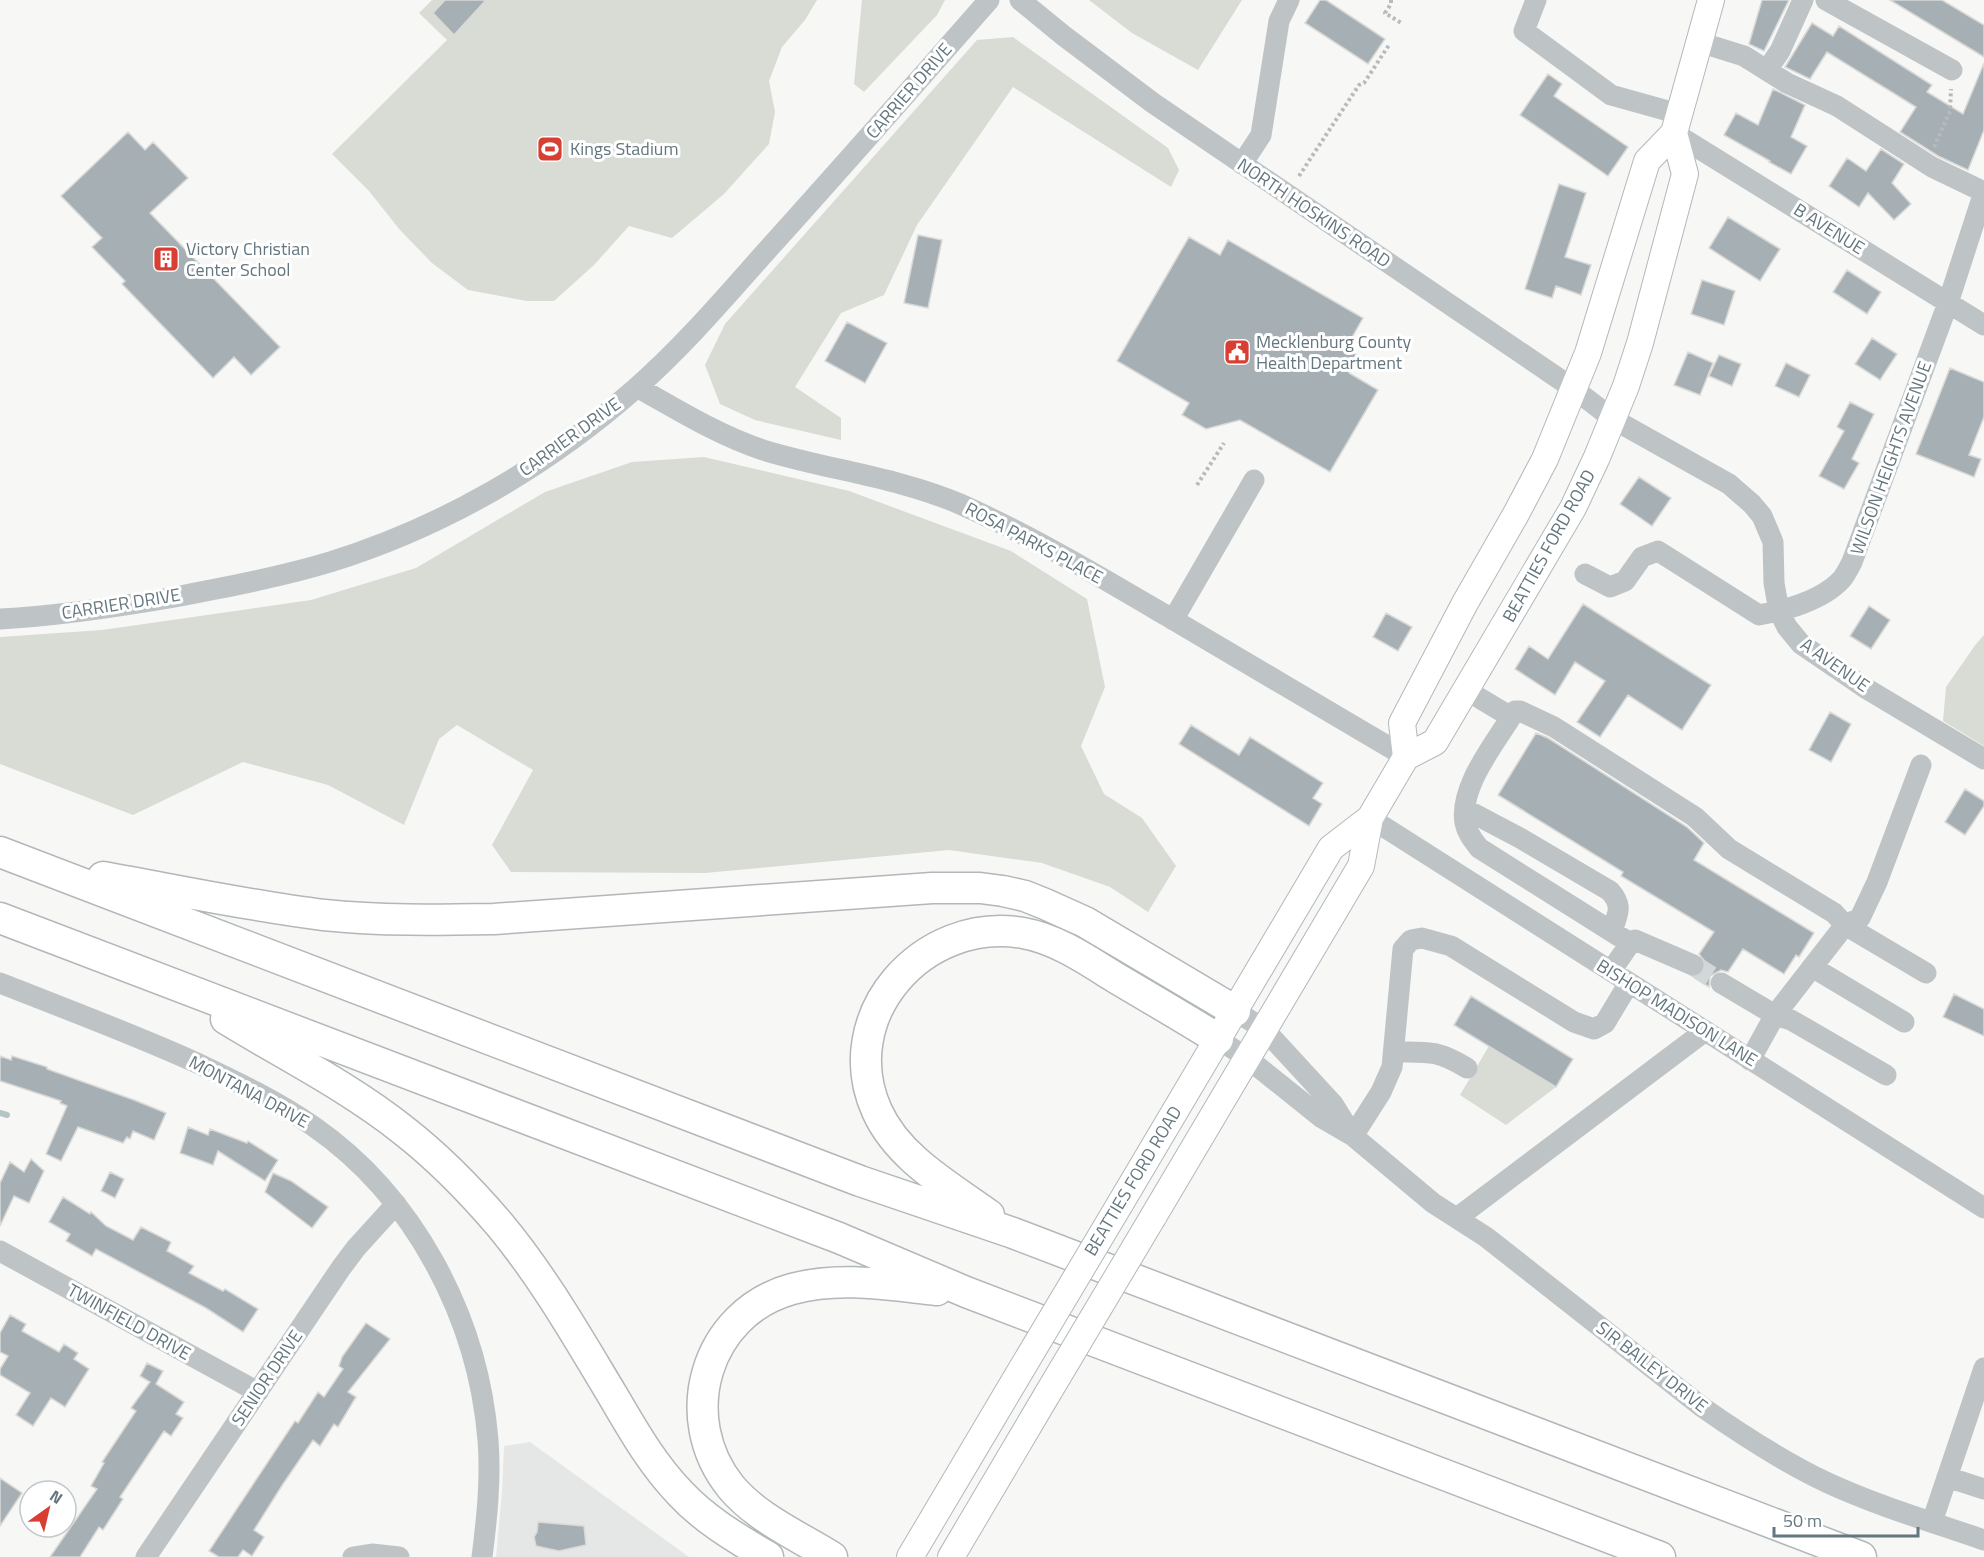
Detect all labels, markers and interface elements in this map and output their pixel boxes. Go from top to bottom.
street label: CARRIER DRIVE [859,37,958,145]
sports icon: Kings Stadium [535,134,565,164]
place label: Kings Stadium [570,135,678,162]
street label: NORTH HOSKINS ROAD [1232,151,1396,274]
street label: B AVENUE [1788,196,1870,261]
place label: Victory Christian Center School [186,235,310,283]
building icon: Victory Christian Center School [151,244,181,274]
place label: Mecklenburg County Health Department [1256,328,1411,376]
public building icon: Mecklenburg County Health Department [1222,337,1252,367]
street label: WILSON HEIGHTS AVENUE [1843,357,1938,558]
street label: CARRIER DRIVE [513,390,626,483]
street label: BEATTIES FORD ROAD [1495,465,1602,627]
street label: ROSA PARKS PLACE [960,495,1108,590]
street label: CARRIER DRIVE [60,581,182,626]
street label: A AVENUE [1795,631,1875,698]
street label: BISHOP MADISON LANE [1592,952,1763,1073]
street label: MONTANA DRIVE [184,1048,314,1135]
street label: BEATTIES FORD ROAD [1077,1101,1188,1261]
street label: TWINFIELD DRIVE [63,1276,196,1367]
street label: SIR BAILEY DRIVE [1591,1314,1714,1419]
street label: SENIOR DRIVE [224,1324,309,1431]
north arrow [18,1479,78,1539]
text: N [45,1484,68,1510]
scale bar [1774,1500,1918,1538]
text: 50 m [1783,1507,1822,1534]

